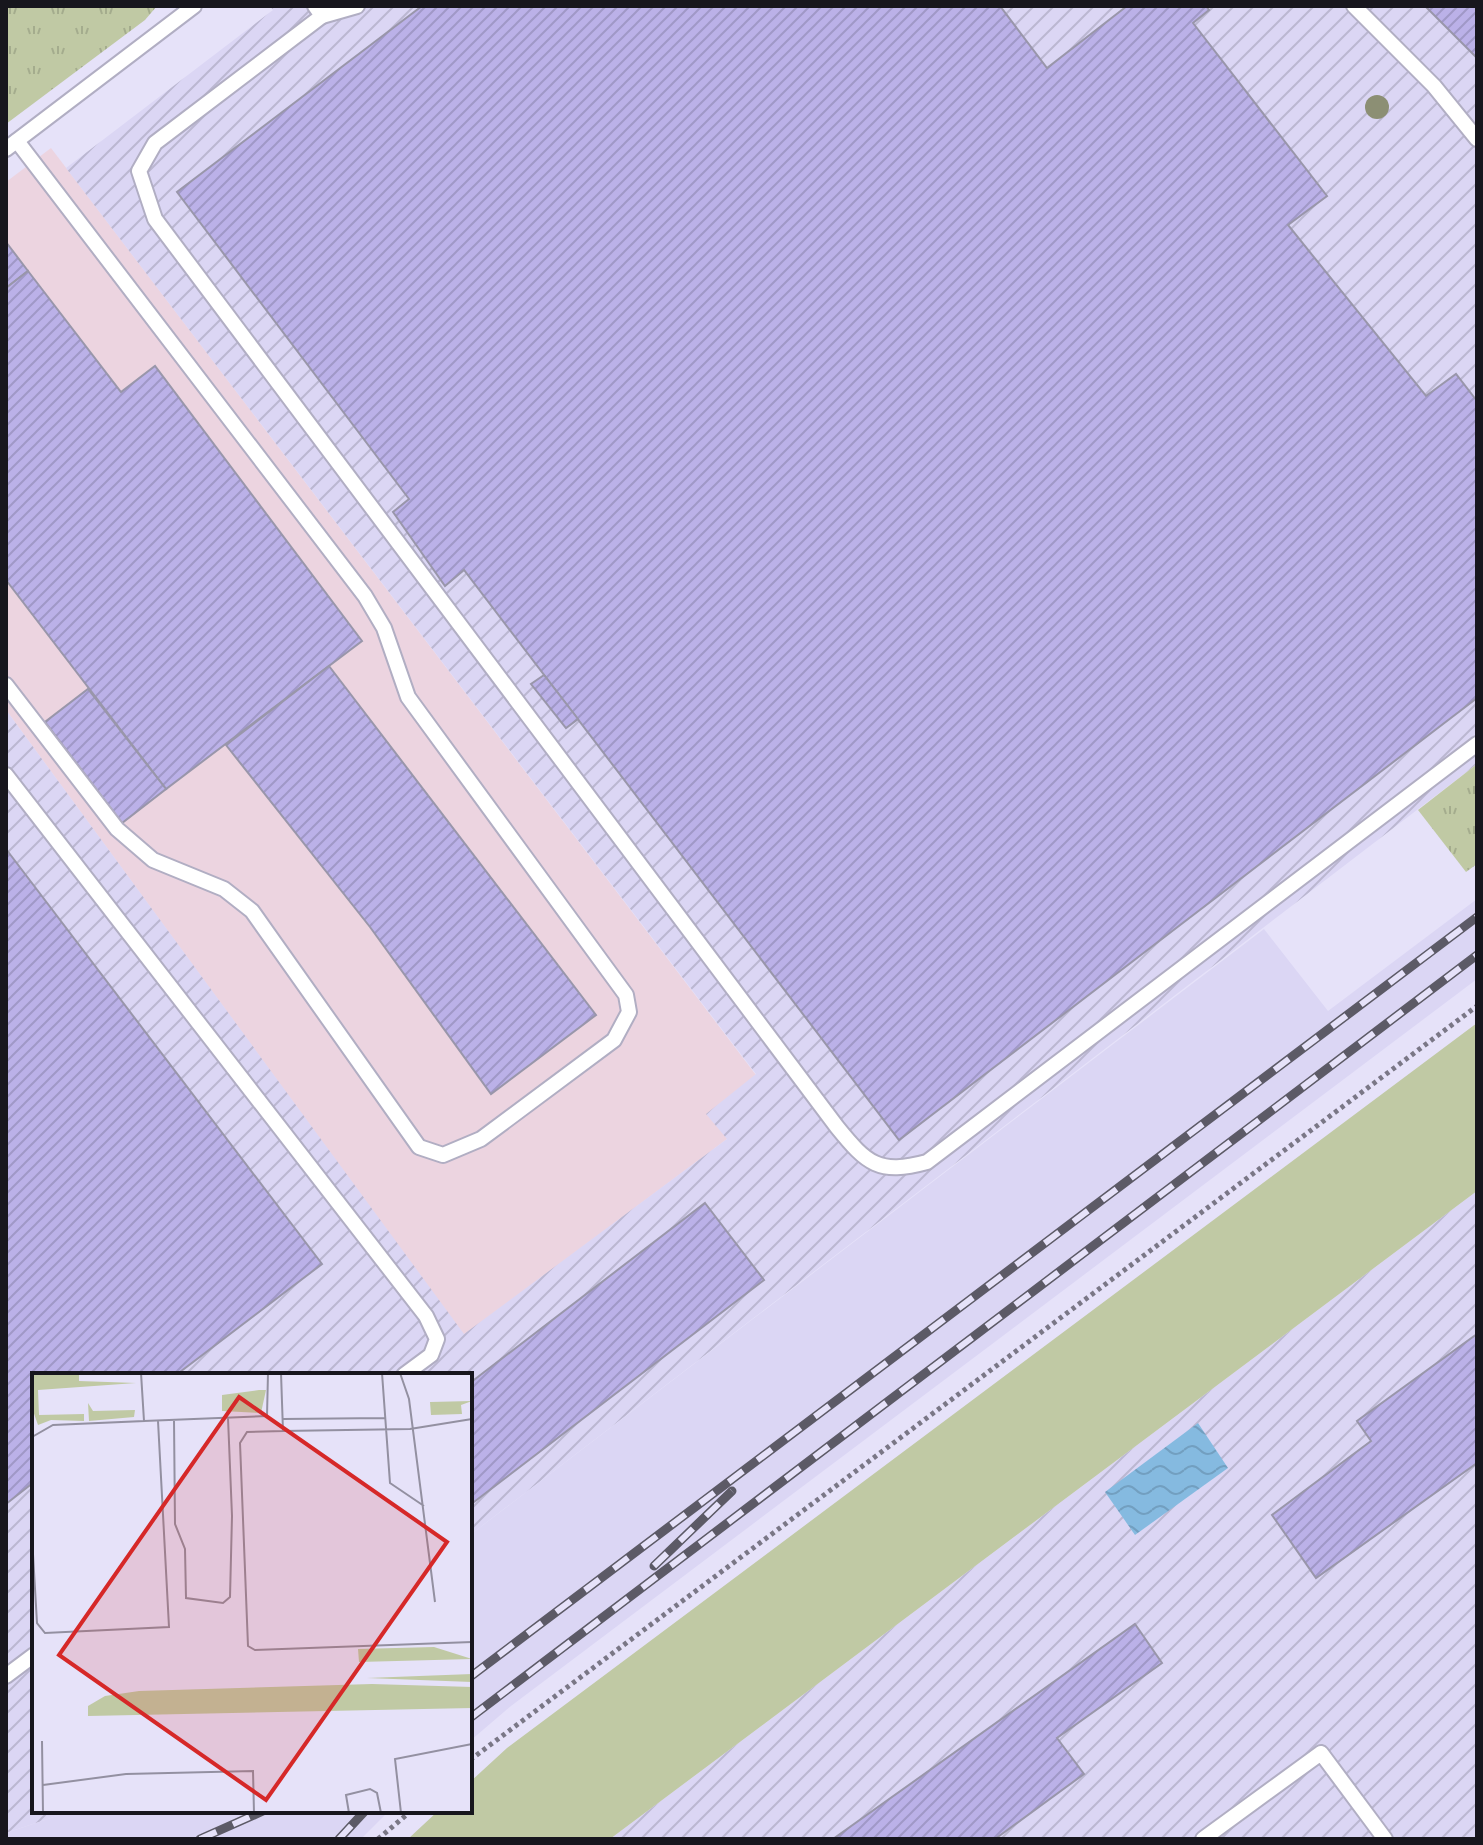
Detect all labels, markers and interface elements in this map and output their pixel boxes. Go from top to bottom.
inset map [32,1373,472,1813]

